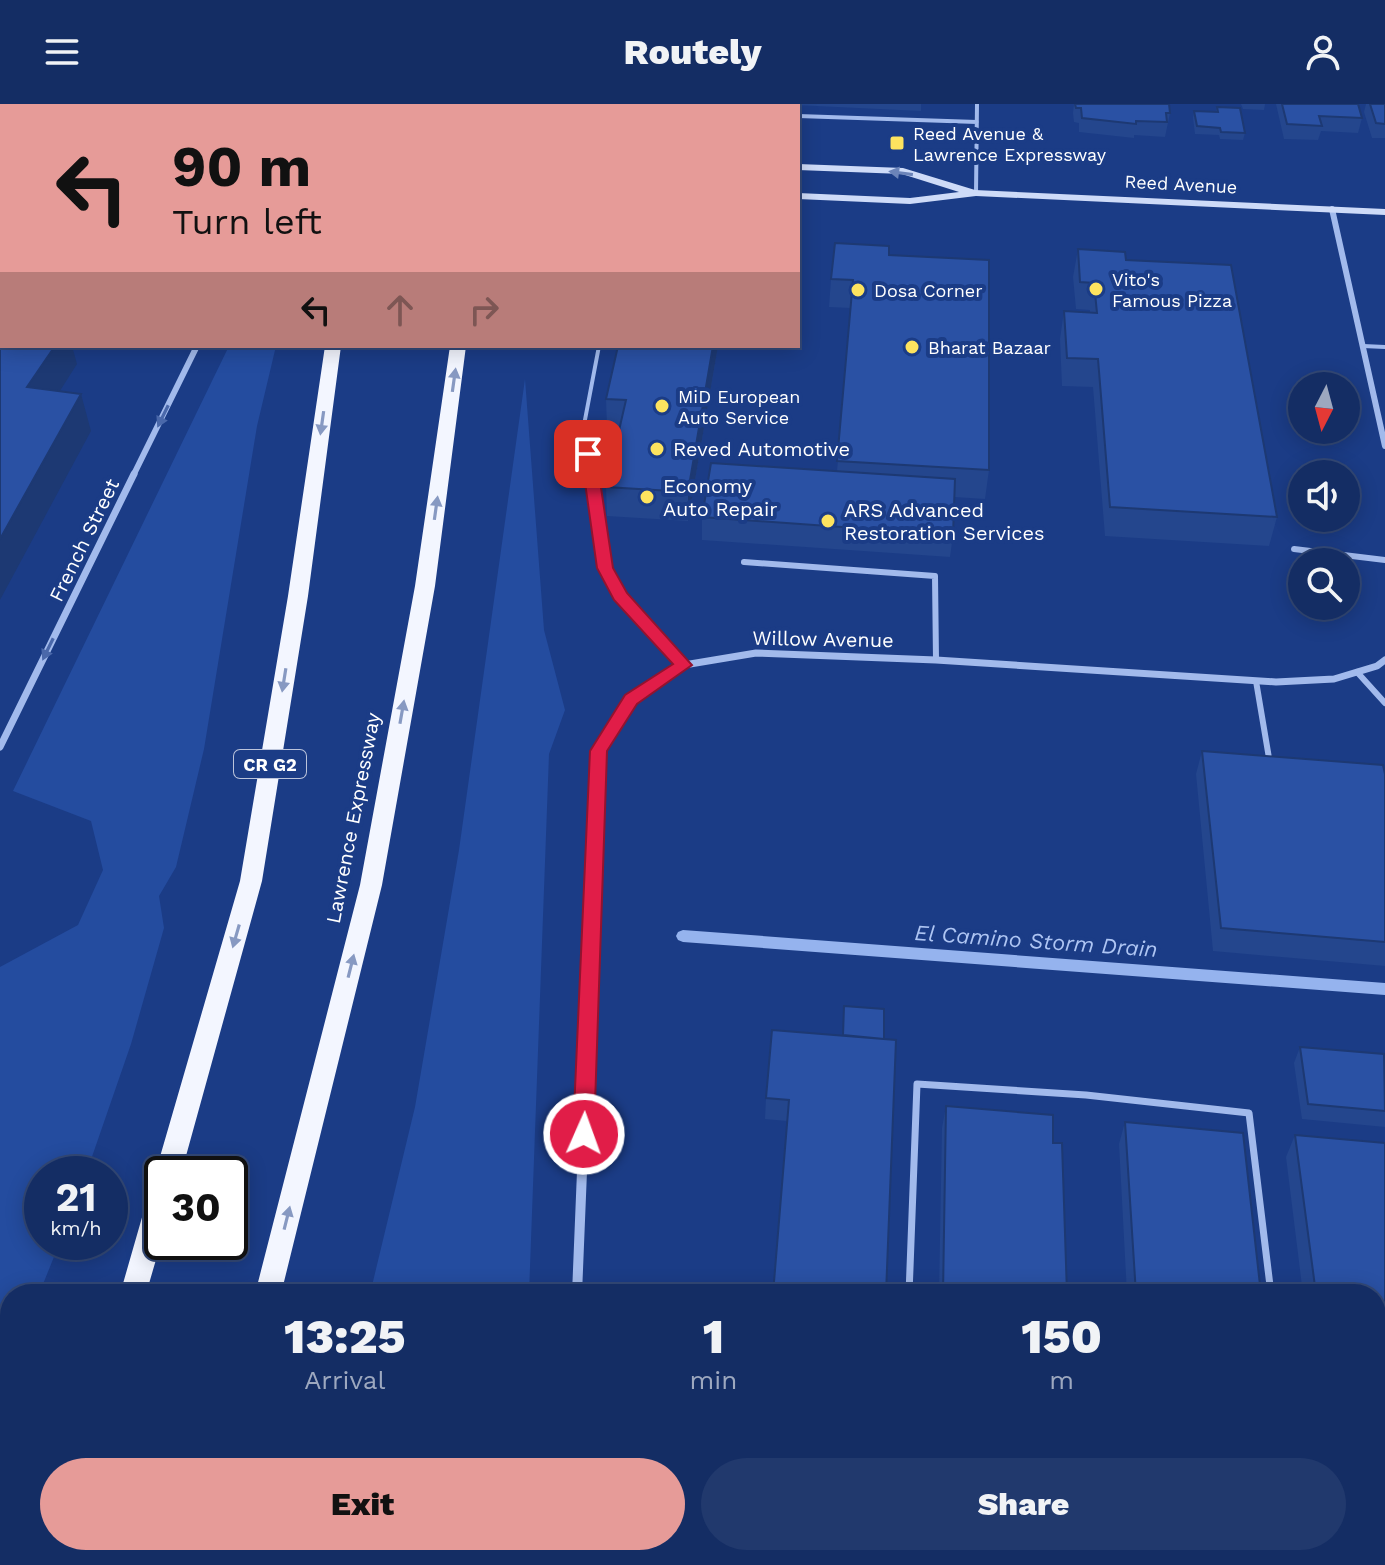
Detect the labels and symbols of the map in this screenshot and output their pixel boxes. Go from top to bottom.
place label: Reed Avenue & Lawrence Expressway [913,123,1107,165]
marker: Reed Avenue & Lawrence Expressway [888,134,906,152]
one-way arrow [888,166,913,179]
street label: Reed Avenue [1124,171,1238,197]
place label: Vito's Famous Pizza [1112,269,1232,311]
place label: Dosa Corner [874,280,983,301]
marker: Vito's Famous Pizza [1087,280,1105,298]
marker: Dosa Corner [849,281,867,299]
place label: Bharat Bazaar [928,337,1051,358]
marker: Bharat Bazaar [903,338,921,356]
one-way arrow [447,367,460,392]
north arrow [1288,372,1360,444]
place label: MiD European Auto Service [678,386,800,428]
marker: MiD European Auto Service [653,397,671,415]
one-way arrow [156,404,170,428]
one-way arrow [315,411,328,436]
pin [554,420,622,488]
place label: Reved Automotive [673,437,850,461]
marker: Reved Automotive [648,440,666,458]
street label: French Street [44,474,124,605]
place label: Economy Auto Repair [663,474,777,521]
marker: Economy Auto Repair [638,488,656,506]
one-way arrow [430,496,443,521]
place label: ARS Advanced Restoration Services [844,498,1045,545]
marker: ARS Advanced Restoration Services [819,512,837,530]
street label: Willow Avenue [752,626,894,652]
one-way arrow [41,638,55,661]
one-way arrow [277,668,290,693]
one-way arrow [397,699,409,724]
street label: Lawrence Expressway [321,710,385,926]
road number: CR G2 [234,750,306,778]
water label: El Camino Storm Drain [914,920,1158,962]
one-way arrow [229,923,241,948]
one-way arrow [345,954,357,979]
position arrow [542,1092,626,1176]
speed limit sign: 30 [144,1156,248,1260]
one-way arrow [282,1206,294,1231]

